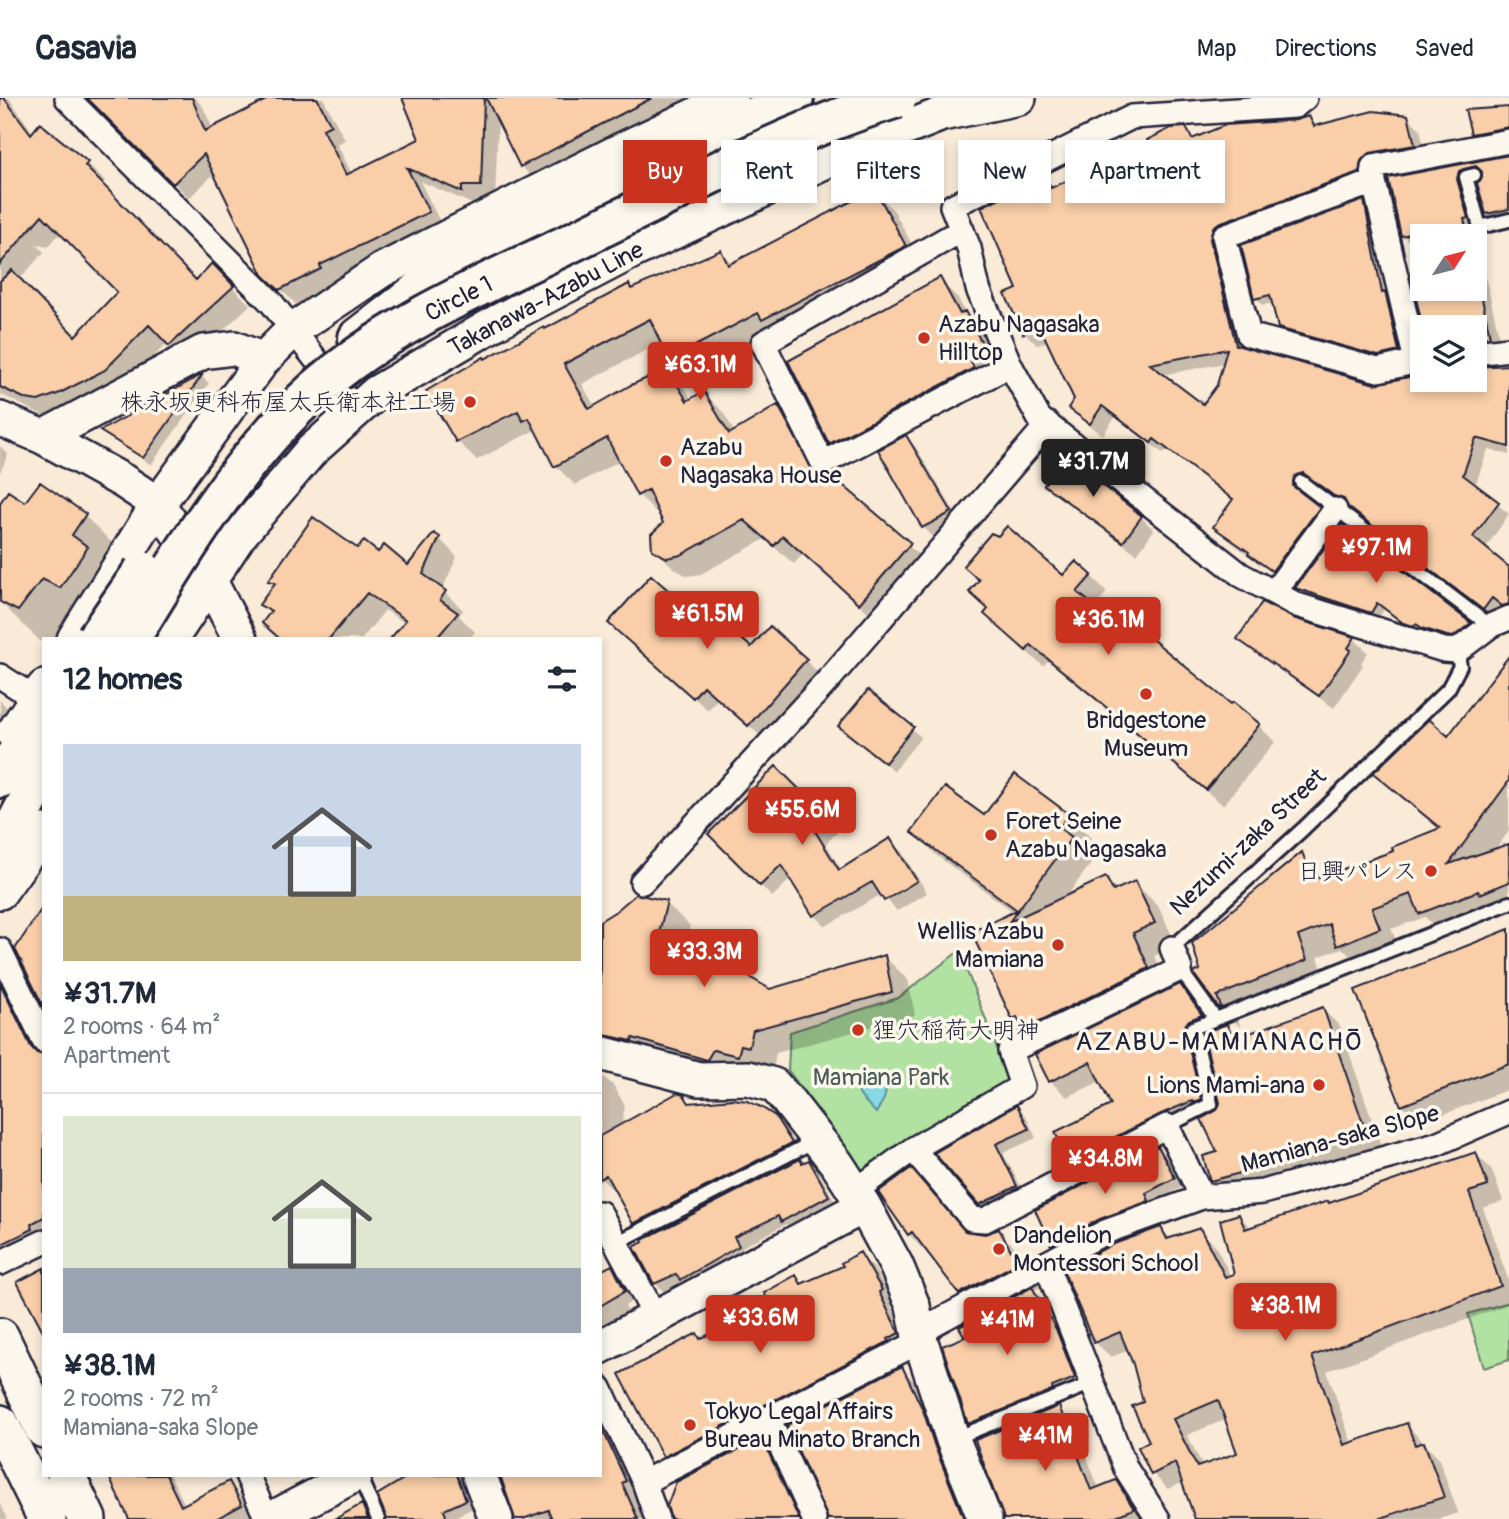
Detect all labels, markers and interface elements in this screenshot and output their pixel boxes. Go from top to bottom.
text: Casavia [35,28,137,69]
text: Map [1197,34,1237,63]
text: Directions [1275,34,1376,63]
text: Saved [1414,34,1474,63]
chip: Buy [623,140,707,203]
chip: Rent [721,140,817,203]
chip: Filters [831,140,944,203]
chip: New [958,140,1051,203]
chip: Apartment [1065,140,1225,203]
north arrow [1410,224,1488,301]
map controls [1410,224,1487,392]
street label: Takanawa-Azabu Line [443,235,649,363]
street label: Circle 1 [420,270,498,328]
place label: Azabu Nagasaka Hilltop [938,310,1100,367]
button: layers [1410,315,1487,392]
marker: Azabu Nagasaka Hilltop [916,330,932,346]
pin: ¥63.1M [643,342,757,402]
text: ¥63.1M [664,350,736,379]
place label: 株永坂更科布屋太兵衛本社工場 [120,388,456,417]
marker: 株永坂更科布屋太兵衛本社工場 [462,394,478,410]
place label: Azabu Nagasaka House [680,433,842,490]
pin: ¥31.7M [1036,440,1150,499]
text: ¥31.7M [1057,447,1129,476]
marker: Azabu Nagasaka House [658,453,674,469]
pin: ¥97.1M [1319,526,1433,585]
text: ¥97.1M [1341,533,1411,562]
pin: ¥61.5M [650,592,764,651]
pin: ¥36.1M [1051,598,1165,657]
text: ¥61.5M [671,599,743,628]
text: ¥36.1M [1072,605,1144,634]
icon: filters [543,660,581,698]
text: 12 homes [63,661,182,698]
marker: Bridgestone Museum [1138,686,1154,702]
place label: Bridgestone Museum [1086,706,1206,763]
street label: Nezumi-zaka Street [1164,762,1332,922]
pin: ¥55.6M [745,788,859,847]
icon: home [259,789,385,915]
text: ¥55.6M [764,795,840,824]
place label: Foret Seine Azabu Nagasaka [1005,807,1167,864]
marker: Foret Seine Azabu Nagasaka [983,827,999,843]
place label: 日興パレス [1297,857,1417,886]
marker: 日興パレス [1423,863,1439,879]
place label: Wellis Azabu Mamiana [917,917,1044,974]
pin: ¥33.3M [647,930,761,989]
text: ¥33.3M [666,937,742,966]
marker: Wellis Azabu Mamiana [1050,937,1066,953]
text: ¥31.7M [63,975,156,1012]
text: 2 rooms · 64 m² [63,1012,220,1041]
place label: 狸穴稲荷大明神 [872,1016,1040,1045]
marker: 狸穴稲荷大明神 [850,1022,866,1038]
district label: AZABU-MAMIANACHŌ [1076,1026,1364,1058]
text: Apartment [63,1041,170,1070]
park label: Mamiana Park [813,1063,949,1092]
place label: Lions Mami-ana [1146,1071,1305,1100]
marker: Lions Mami-ana [1311,1077,1327,1093]
street label: Mamiana-saka Slope [1238,1099,1442,1179]
pin: ¥34.8M [1048,1136,1162,1196]
text: ¥34.8M [1067,1144,1143,1173]
icon: home [259,1161,385,1287]
place label: Dandelion Montessori School [1013,1221,1199,1278]
marker: Dandelion Montessori School [991,1241,1007,1257]
pin: ¥38.1M [1228,1284,1342,1343]
text: ¥38.1M [1250,1291,1320,1320]
pin: ¥33.6M [703,1296,817,1355]
pin: ¥41M [966,1298,1048,1357]
text: ¥33.6M [722,1303,798,1332]
text: ¥41M [980,1305,1034,1334]
text: ¥38.1M [63,1347,156,1384]
text: 2 rooms · 72 m² [63,1384,219,1413]
place label: Tokyo Legal Affairs Bureau Minato Branch [704,1397,920,1454]
text: Mamiana-saka Slope [63,1413,258,1442]
pin: ¥41M [1004,1414,1086,1473]
marker: Tokyo Legal Affairs Bureau Minato Branch [682,1417,698,1433]
text: ¥41M [1018,1421,1072,1450]

